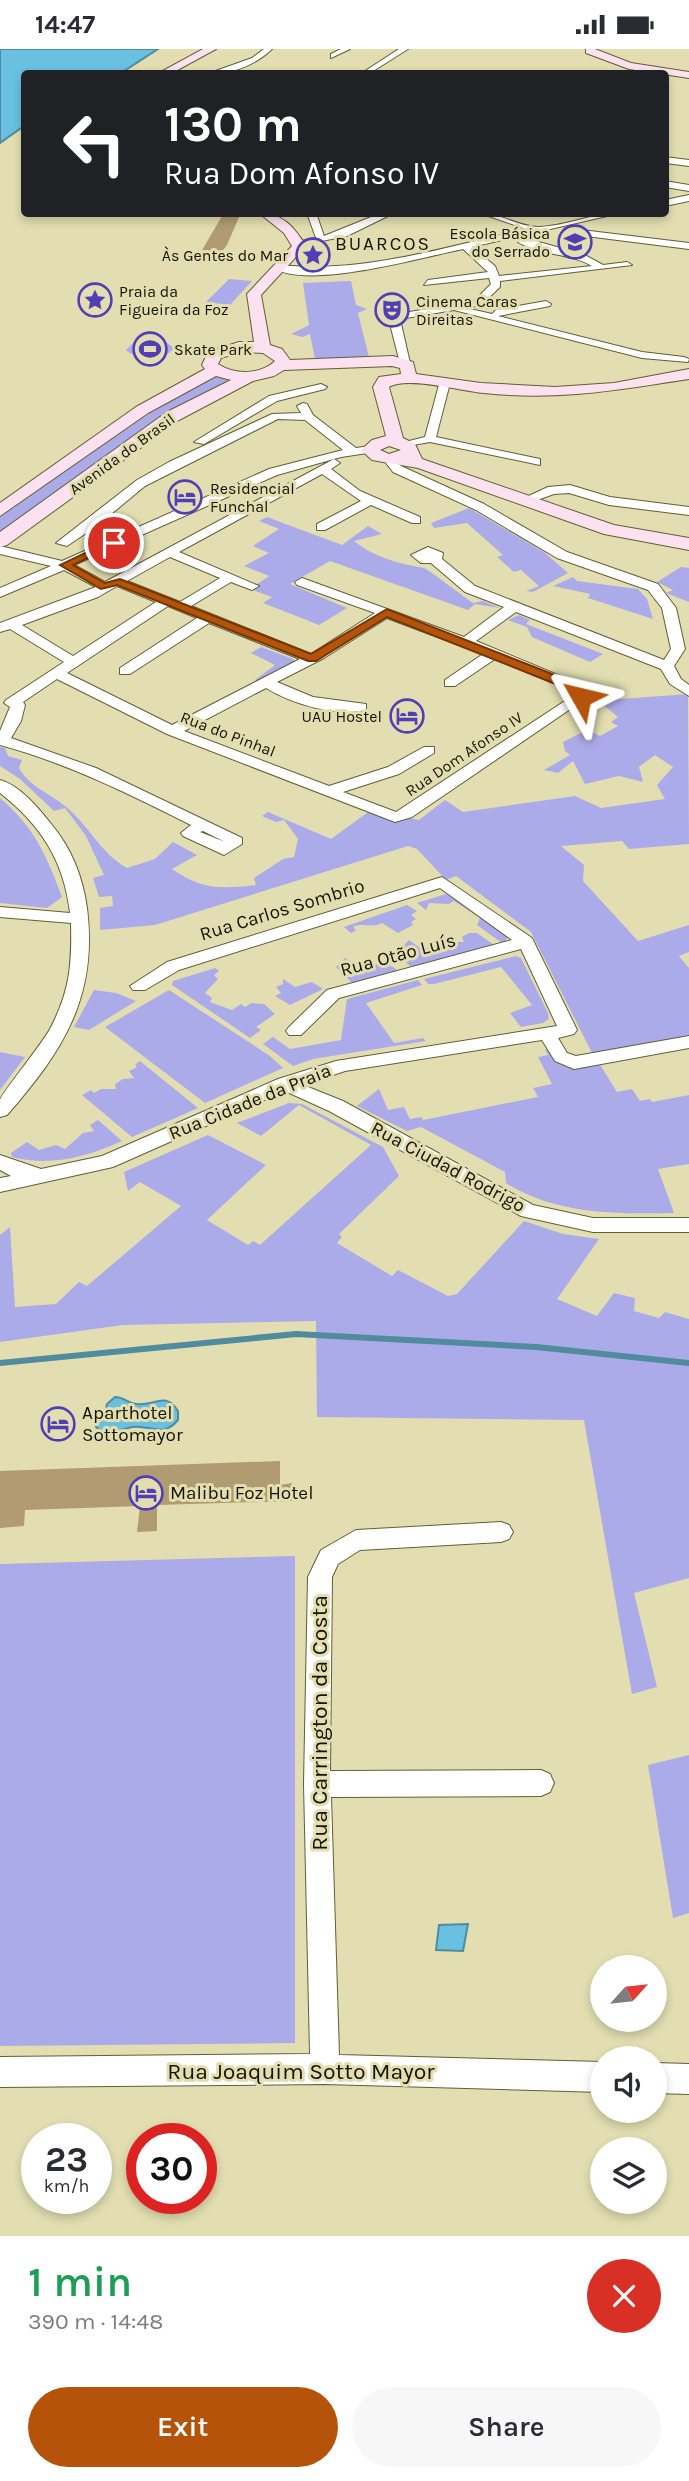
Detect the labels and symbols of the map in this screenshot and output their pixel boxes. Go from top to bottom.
school or university icon: Escola Básica do Serrado [556,223,594,261]
place label: Escola Básica do Serrado [450,224,550,261]
district label: BUARCOS [335,233,431,255]
place icon: Às Gentes do Mar [294,236,332,274]
place label: Às Gentes do Mar [162,246,288,265]
place icon: Praia da Figueira da Foz [76,281,114,319]
place label: Praia da Figueira da Foz [119,282,229,319]
theatre icon: Cinema Caras Direitas [373,291,411,329]
place label: Cinema Caras Direitas [416,292,518,329]
sports icon: Skate Park [131,330,169,368]
place label: Skate Park [174,340,252,359]
street label: Avenida do Brasil [66,409,178,499]
hotel icon: Residencial Funchal [166,478,204,516]
place label: Residencial Funchal [210,479,295,516]
pin [84,513,144,573]
position arrow [544,660,618,734]
hotel icon: UAU Hostel [388,697,426,735]
street label: Rua do Pinhal [178,707,278,761]
place label: UAU Hostel [302,707,382,726]
street label: Rua Dom Afonso IV [402,708,526,800]
street label: Rua Carlos Sombrio [197,874,367,946]
street label: Rua Otão Luís [338,929,458,981]
street label: Rua Cidade da Praia [166,1059,334,1145]
street label: Rua Ciudad Rodrigo [367,1117,529,1217]
place label: Aparthotel Sottomayor [82,1402,183,1446]
hotel icon: Aparthotel Sottomayor [39,1405,77,1443]
hotel icon: Malibu Foz Hotel [127,1474,165,1512]
place label: Malibu Foz Hotel [170,1482,313,1504]
street label: Rua Carrington da Costa [306,1595,333,1851]
north arrow [590,1955,667,2032]
street label: Rua Joaquim Sotto Mayor [167,2058,435,2085]
speed limit sign: 30 [126,2123,217,2214]

